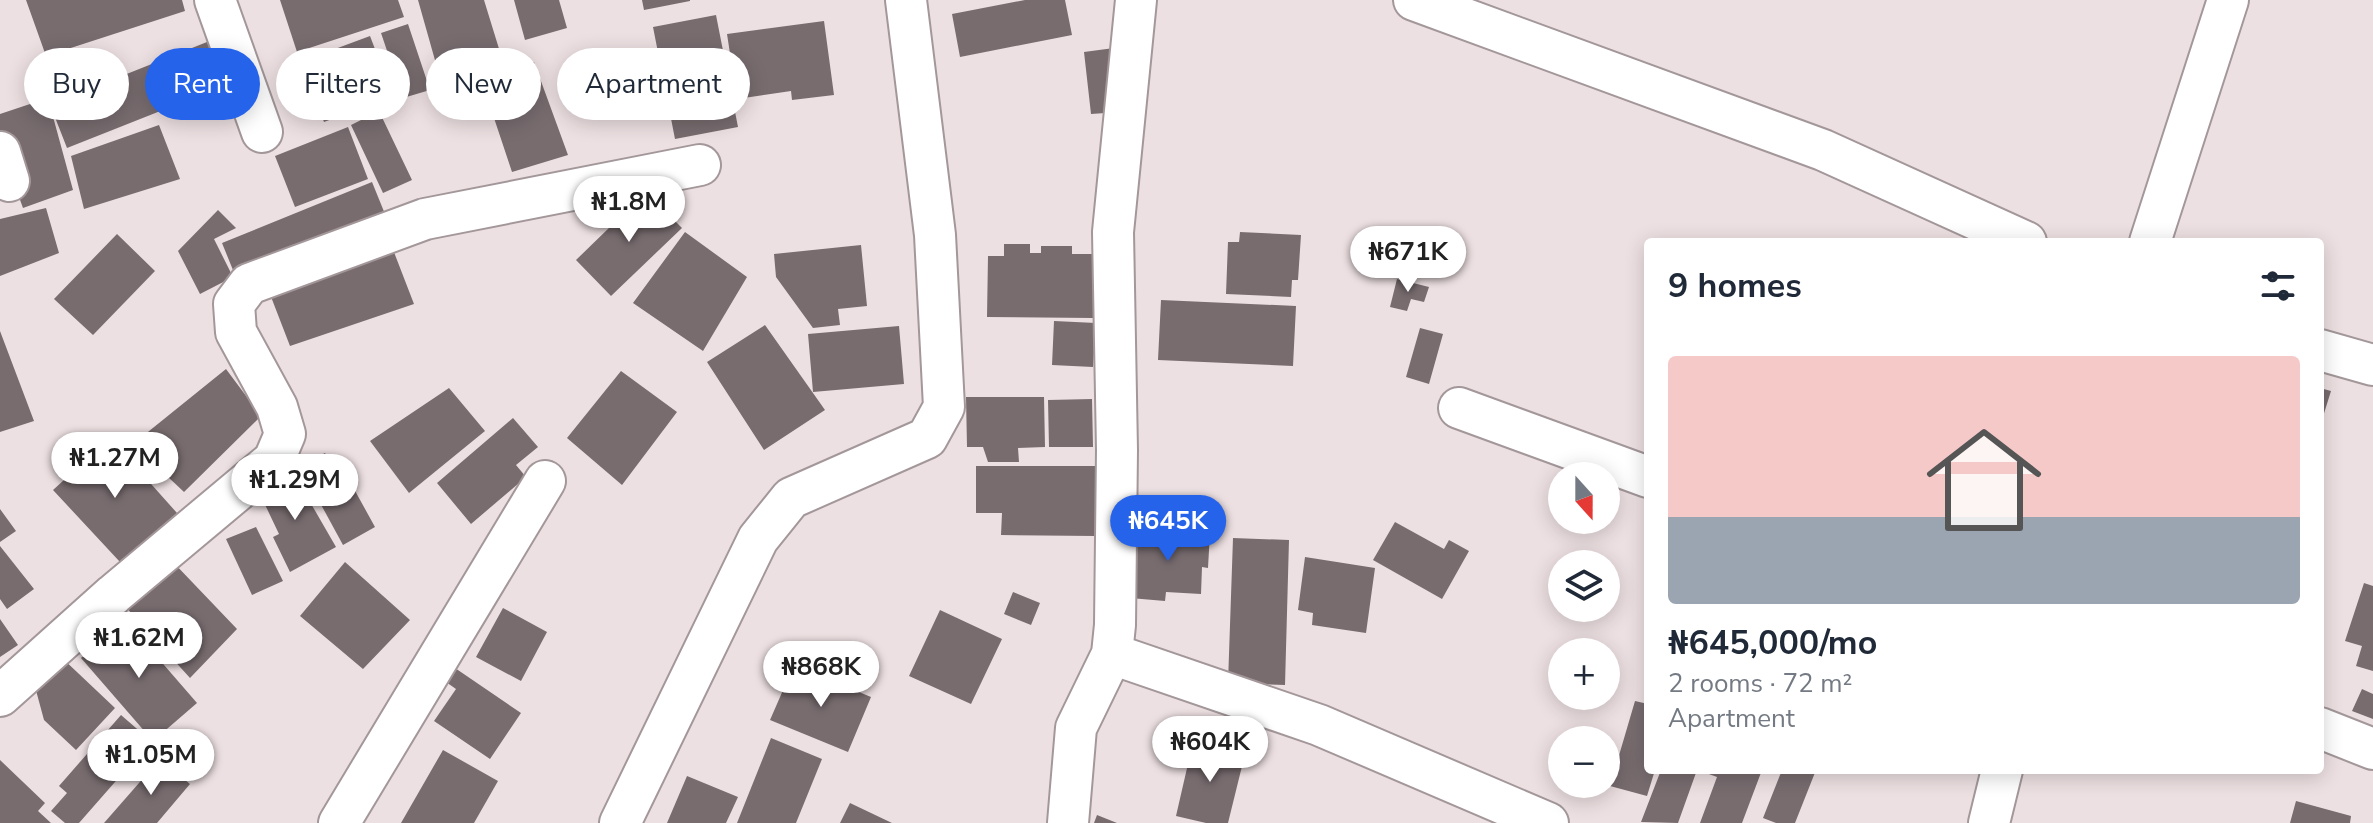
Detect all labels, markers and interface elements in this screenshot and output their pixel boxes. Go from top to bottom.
chip: Buy [24,48,129,120]
chip: Rent [145,48,260,120]
chip: Filters [276,48,410,120]
chip: New [426,48,541,120]
chip: Apartment [557,48,750,120]
pin: ₦1.8M [573,176,685,244]
text: ₦1.8M [591,184,667,219]
pin: ₦671K [1352,226,1464,294]
text: ₦671K [1368,234,1448,269]
text: 9 homes [1668,263,1802,309]
icon: filters [2256,264,2300,308]
icon: home [1912,408,2056,552]
pin: ₦1.27M [50,432,180,500]
text: ₦1.27M [69,440,161,475]
pin: ₦1.29M [230,454,360,522]
text: ₦1.29M [249,462,341,497]
north arrow [1548,462,1620,534]
map controls [1548,462,1620,798]
pin: ₦645K [1112,495,1224,563]
text: ₦645K [1128,503,1208,538]
button: layers [1548,550,1620,622]
pin: ₦1.62M [74,612,204,680]
text: ₦1.62M [93,620,185,655]
text: ₦645,000/mo [1668,620,1877,666]
button: + [1548,638,1620,710]
pin: ₦868K [765,641,877,709]
text: ₦868K [781,649,861,684]
text: 2 rooms · 72 m² [1668,666,1852,701]
text: Apartment [1668,701,1795,736]
pin: ₦604K [1154,716,1266,784]
text: ₦604K [1170,724,1250,759]
button: − [1548,726,1620,798]
pin: ₦1.05M [86,729,216,797]
text: ₦1.05M [105,737,197,772]

